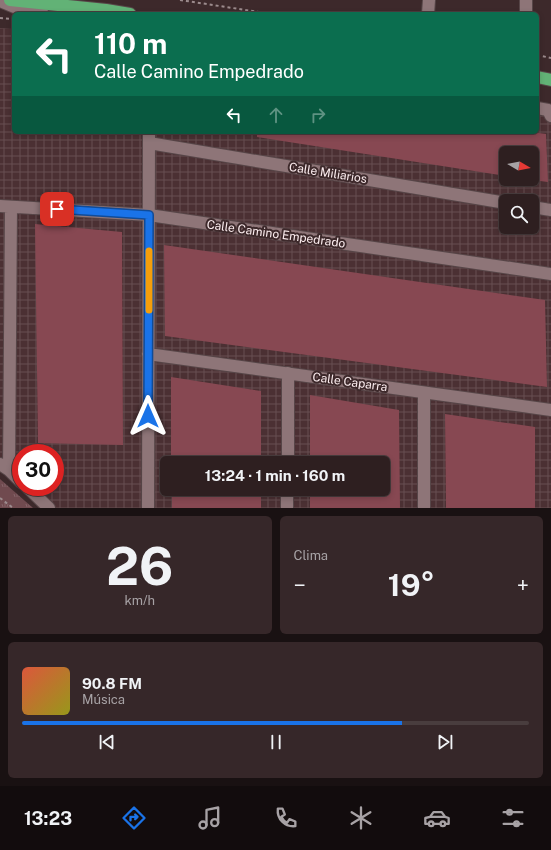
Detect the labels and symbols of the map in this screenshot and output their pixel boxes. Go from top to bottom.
north arrow [499,146,539,186]
street label: Calle Miliarios [288,160,368,186]
pin [40,192,74,226]
street label: Calle Camino Empedrado [206,217,346,251]
street label: Calle Caparra [312,370,388,394]
position arrow [127,395,169,437]
speed limit sign: 30 [12,444,64,496]

